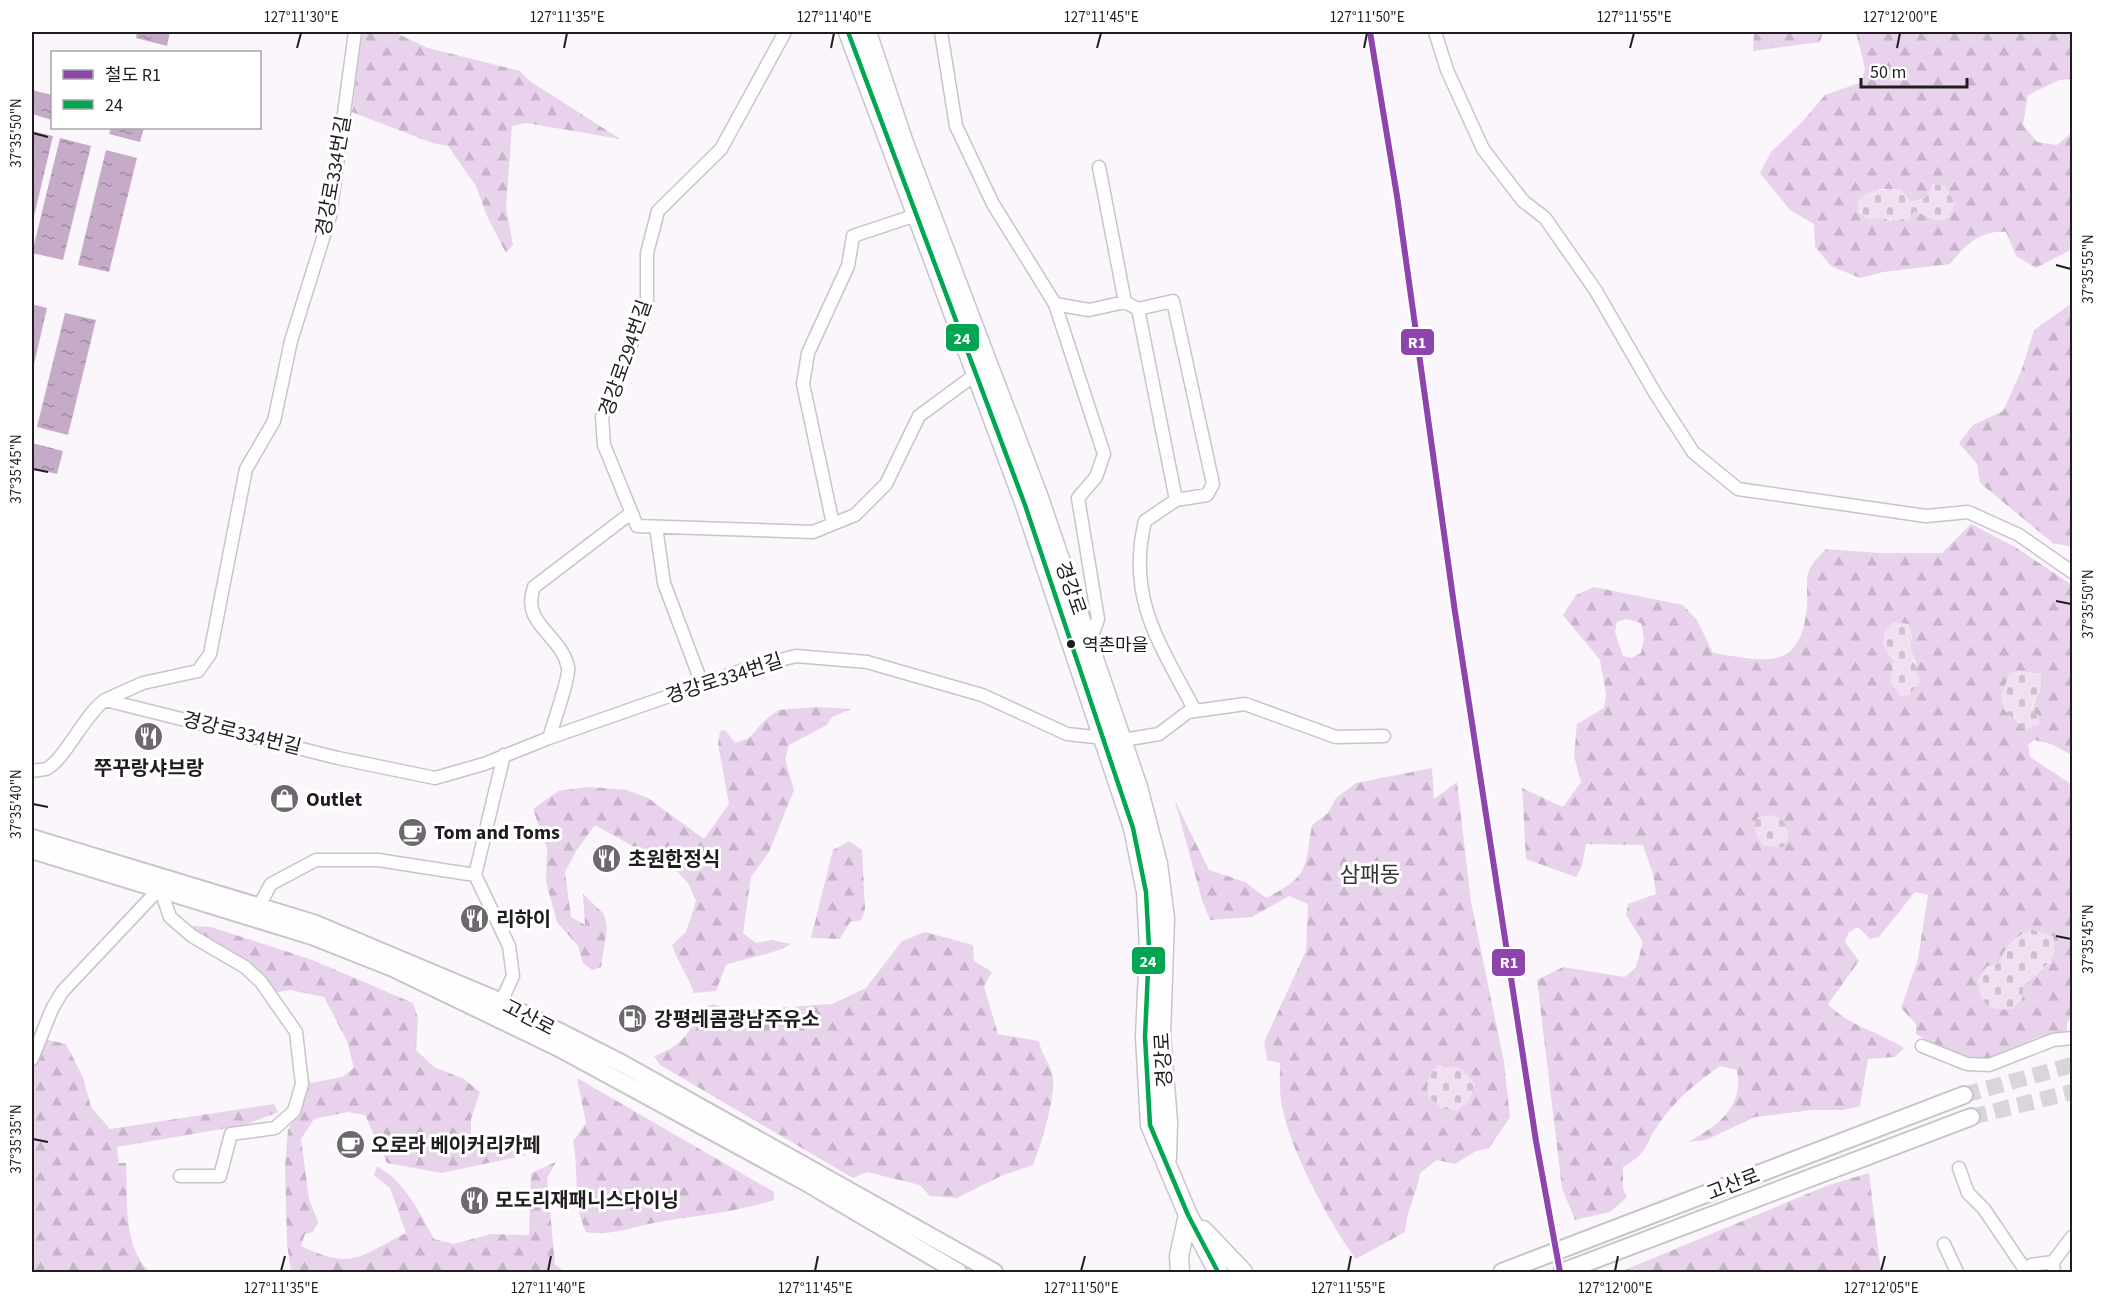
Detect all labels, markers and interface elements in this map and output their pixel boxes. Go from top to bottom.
text: 127°11'30"E [263,7,339,28]
text: 127°11'35"E [529,7,605,28]
text: 127°11'40"E [796,7,872,28]
text: 127°11'45"E [1063,7,1139,28]
text: 127°11'50"E [1329,7,1405,28]
text: 127°11'55"E [1596,7,1672,28]
text: 127°12'00"E [1862,7,1938,28]
legend [51,51,261,129]
scale bar [1861,51,1968,89]
text: 50 m [1870,60,1906,85]
text: 철도 R1 [105,63,161,88]
text: 24 [105,93,123,118]
text: 37°35'50"N [6,98,27,168]
street label: 경강로334번길 [310,114,358,239]
text: 37°35'55"N [2078,234,2099,304]
street label: 경강로294번길 [593,296,659,420]
line badge: 24 [945,323,980,352]
text: 24 [954,328,971,350]
line badge: R1 [1400,328,1435,356]
text: R1 [1408,332,1426,354]
text: 37°35'45"N [6,434,27,504]
street label: 경강로 [1048,558,1092,619]
text: 37°35'50"N [2078,569,2099,639]
place label: 역촌마을 [1082,633,1148,658]
marker: 역촌마을 [1065,638,1077,650]
street label: 경강로334번길 [662,647,787,711]
street label: 경강로334번길 [179,706,304,762]
restaurant icon: 쭈꾸랑샤브랑 [133,721,165,753]
place label: 쭈꾸랑샤브랑 [94,755,204,783]
text: 37°35'40"N [6,769,27,839]
shop icon: Outlet [269,783,301,815]
place label: Outlet [306,786,363,814]
cafe icon: Tom and Toms [397,816,429,848]
place label: Tom and Toms [434,819,560,847]
restaurant icon: 초원한정식 [591,843,623,875]
place label: 초원한정식 [628,846,720,874]
district label: 삼패동 [1340,859,1400,891]
restaurant icon: 리하이 [459,903,491,935]
text: 37°35'45"N [2078,904,2099,974]
place label: 리하이 [496,906,551,934]
line badge: 24 [1131,946,1166,975]
line badge: R1 [1491,948,1526,977]
text: 24 [1140,951,1157,973]
text: R1 [1500,952,1518,974]
street label: 고산로 [498,993,559,1043]
fuel station icon: 강평레콤광남주유소 [617,1003,649,1035]
place label: 강평레콤광남주유소 [654,1006,820,1034]
street label: 경강로 [1149,1032,1179,1088]
text: 37°35'35"N [6,1104,27,1174]
cafe icon: 오로라 베이커리카페 [334,1129,366,1161]
place label: 오로라 베이커리카페 [371,1132,541,1160]
street label: 고산로 [1703,1162,1764,1208]
restaurant icon: 모도리재패니스다이닝 [458,1184,490,1216]
place label: 모도리재패니스다이닝 [495,1187,679,1215]
text: 127°11'35"E [243,1278,319,1299]
text: 127°11'40"E [510,1278,586,1299]
text: 127°11'45"E [777,1278,853,1299]
text: 127°11'50"E [1043,1278,1119,1299]
text: 127°11'55"E [1310,1278,1386,1299]
text: 127°12'00"E [1577,1278,1653,1299]
text: 127°12'05"E [1843,1278,1919,1299]

